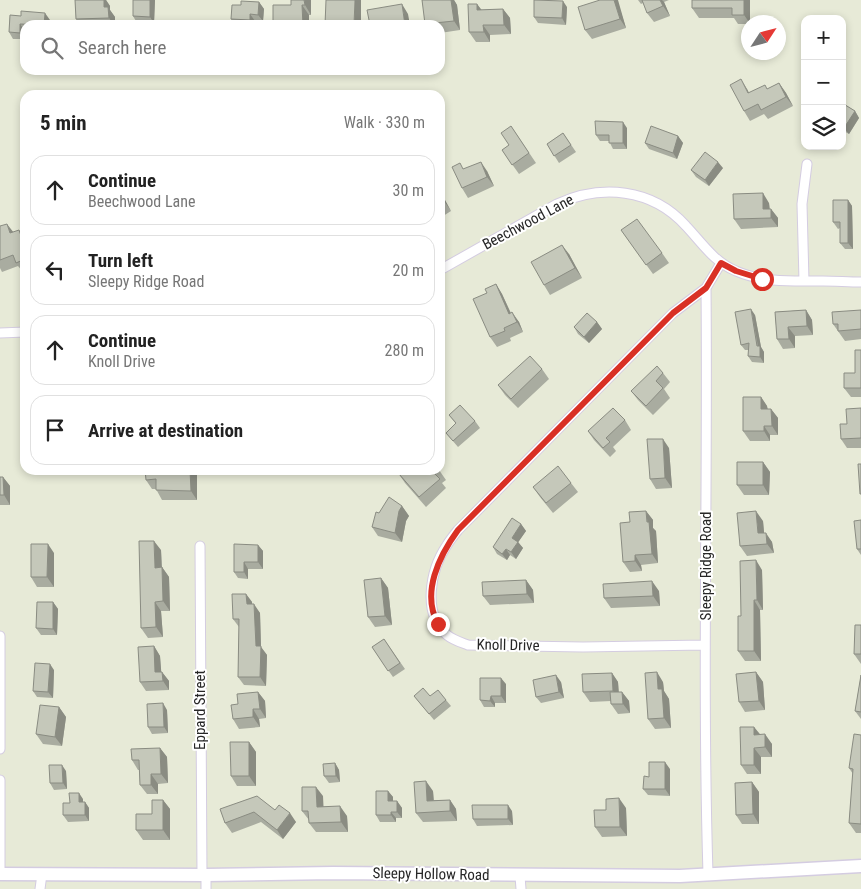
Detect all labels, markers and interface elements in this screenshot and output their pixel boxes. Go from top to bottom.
north arrow [741,15,786,60]
map controls [801,15,846,150]
button: + [801,15,846,60]
search box [20,20,445,75]
icon: search [38,34,66,62]
text: Search here [78,36,166,59]
button: − [801,60,846,105]
button: layers [801,105,846,150]
text: 5 min [40,111,87,135]
text: Walk · 330 m [344,113,425,132]
text: Continue [88,169,156,192]
icon: ahead [41,176,69,204]
text: 30 m [392,181,424,200]
street label: Beechwood Lane [479,190,577,254]
text: Beechwood Lane [88,192,195,211]
text: Turn left [88,249,153,272]
icon: left [41,256,69,284]
text: 20 m [392,261,424,280]
route start [751,268,774,291]
text: Sleepy Ridge Road [88,272,204,291]
text: Continue [88,329,156,352]
icon: ahead [41,336,69,364]
text: 280 m [385,341,424,360]
text: Knoll Drive [88,352,155,371]
icon: arrive [41,416,69,444]
text: Arrive at destination [88,419,243,442]
street label: Sleepy Ridge Road [697,511,715,621]
route end [427,613,450,636]
street label: Knoll Drive [476,635,540,655]
street label: Eppard Street [191,670,209,750]
street label: Sleepy Hollow Road [372,864,490,884]

